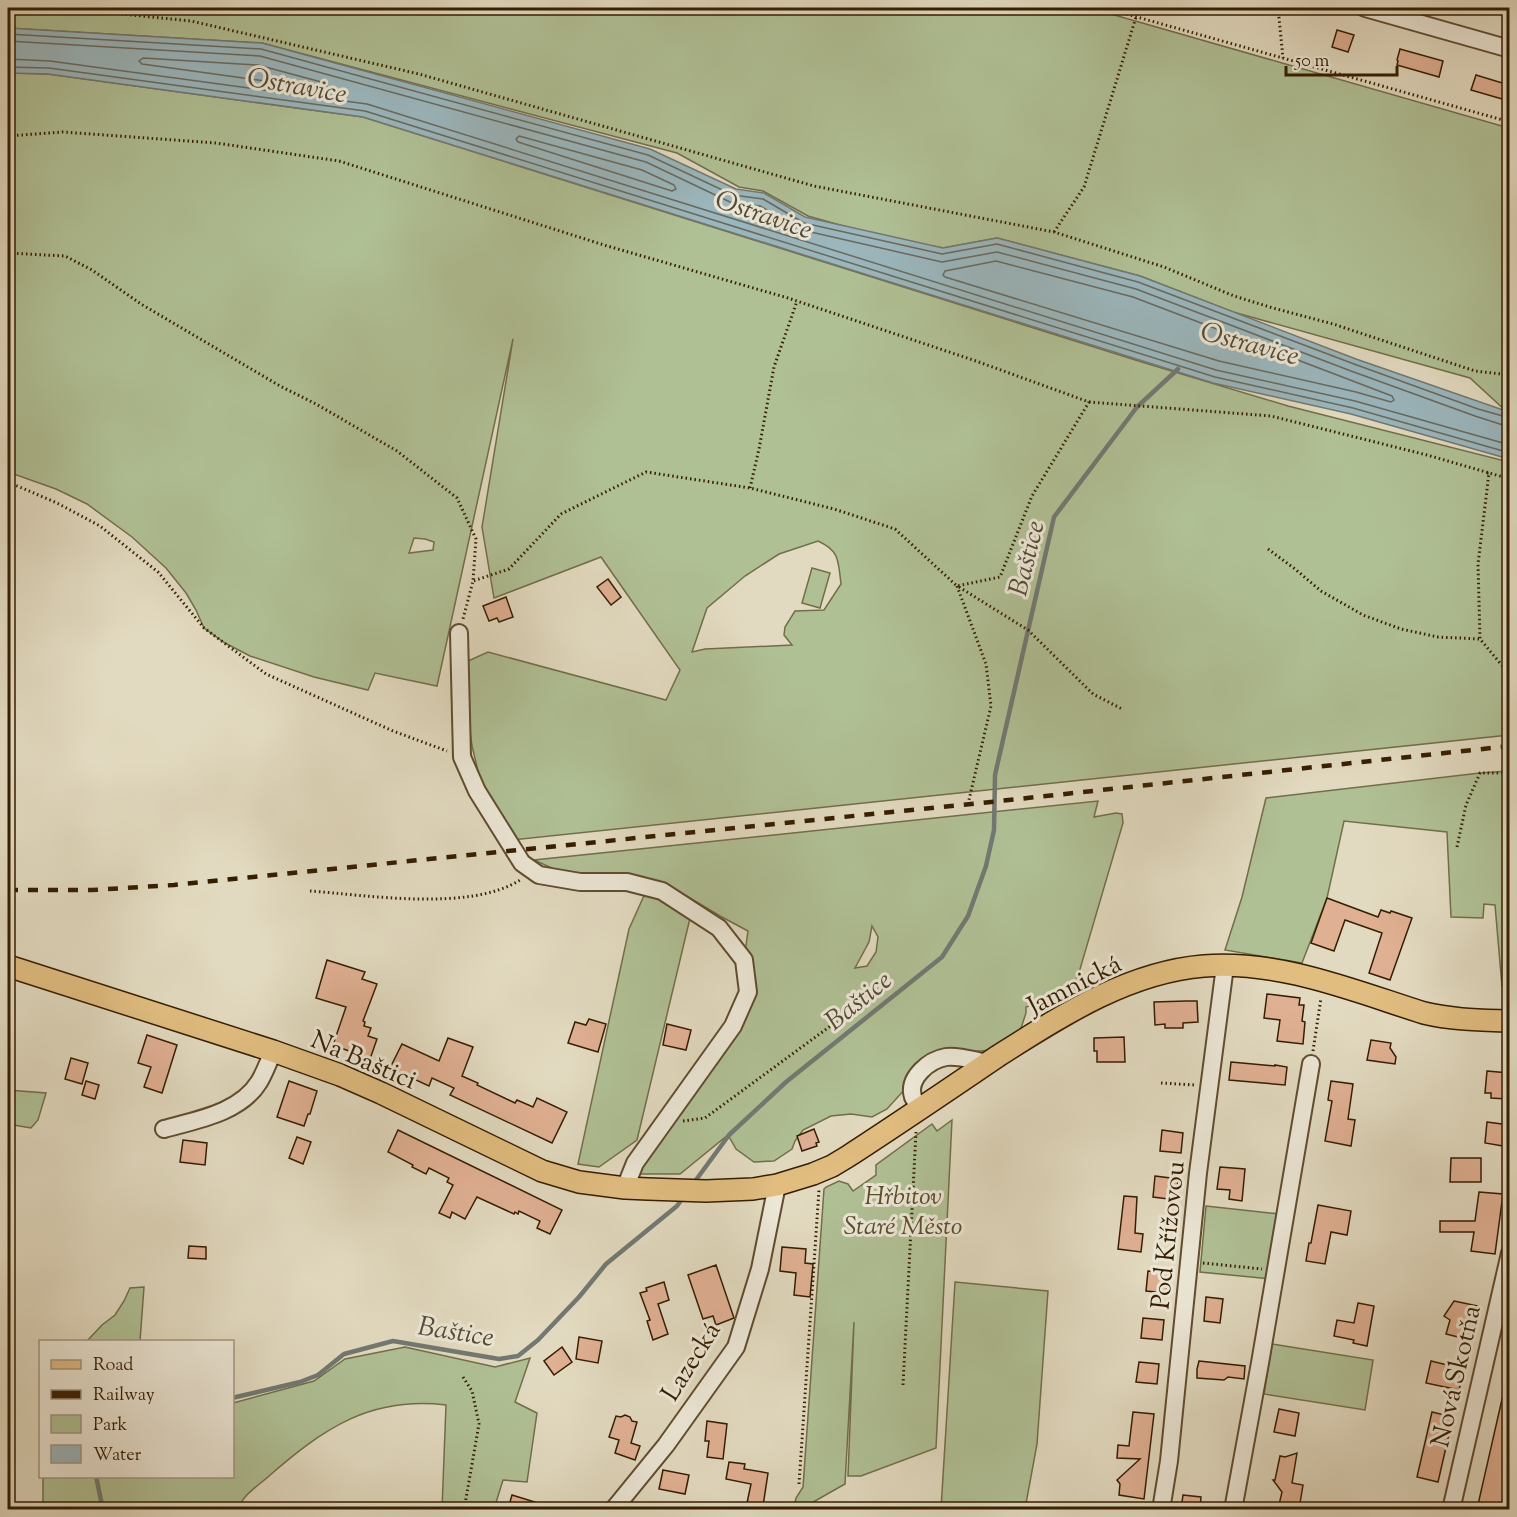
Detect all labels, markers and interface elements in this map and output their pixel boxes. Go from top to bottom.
scale bar [1286,39,1397,77]
text: 50 m [1294,49,1330,75]
water label: Ostravice [244,60,350,115]
water label: Ostravice [709,182,817,251]
water label: Ostravice [1196,314,1303,377]
water label: Baštice [1000,517,1057,600]
street label: Jamnická [1020,947,1129,1027]
water label: Baštice [818,963,902,1041]
street label: Na Baštici [304,1022,422,1100]
street label: Pod Křížovou [1143,1159,1196,1311]
park label: Hřbitov Staré Město [844,1179,962,1246]
street label: Nová Skotňa [1423,1302,1492,1451]
water label: Baštice [415,1308,496,1359]
street label: Lazecká [653,1315,731,1409]
legend [39,1340,234,1478]
text: Road [93,1353,133,1379]
text: Railway [93,1383,155,1409]
text: Park [93,1413,128,1439]
text: Water [93,1443,142,1469]

